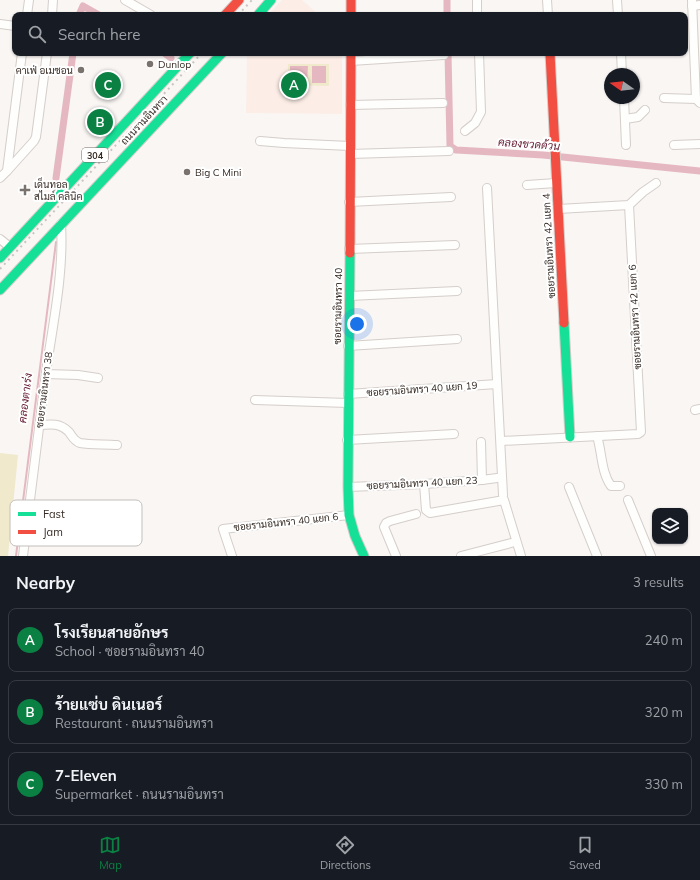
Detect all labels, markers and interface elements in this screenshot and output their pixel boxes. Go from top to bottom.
search box [12,12,688,56]
icon: search [26,23,48,45]
text: Search here [58,25,140,44]
place label: Dunlop [158,58,191,71]
marker: Dunlop [145,59,155,69]
place label: คาเฟ่ อเมซอน [16,64,73,77]
marker: คาเฟ่ อเมซอน [76,65,86,75]
north arrow [604,68,640,104]
pin: C [95,70,121,100]
pin: A [281,70,307,100]
street label: ถนนรามอินทรา [118,92,170,147]
pin: B [87,107,113,137]
water label: คลองขวดด้วน [497,135,561,153]
road number: 304 [82,148,108,162]
place label: Big C Mini [195,166,241,179]
marker: Big C Mini [182,167,192,177]
place label: เด็นทอล สไมล์ คลินิค [34,177,82,203]
marker: เด็นทอล สไมล์ คลินิค [19,184,31,196]
street label: ซอยรามอินทรา 42 แยก 4 [540,193,558,299]
street label: ซอยรามอินทรา 42 แยก 6 [626,264,644,370]
street label: ซอยรามอินทรา 40 [331,268,345,344]
your location [347,314,367,334]
street label: ซอยรามอินทรา 38 [33,351,55,429]
water label: คลองตาเร่ง [15,372,35,424]
street label: ซอยรามอินทรา 40 แยก 19 [366,379,478,399]
street label: ซอยรามอินทรา 40 แยก 23 [366,474,478,492]
legend [10,500,142,546]
text: Fast [43,507,65,521]
map controls [652,508,688,544]
button: layers [652,508,688,544]
street label: ซอยรามอินทรา 40 แยก 6 [233,510,339,534]
text: Jam [43,525,63,539]
text: Nearby [16,572,75,593]
text: 3 results [633,574,684,590]
text: โรงเรียนสายอักษร [55,623,168,642]
text: A [25,632,35,648]
text: 240 m [645,632,683,648]
text: School · ซอยรามอินทรา 40 [55,643,205,659]
text: ร้ายแซ่บ ดินเนอร์ [55,695,162,714]
text: B [26,704,34,720]
text: 320 m [645,704,683,720]
text: Restaurant · ถนนรามอินทรา [55,715,213,731]
text: 7-Eleven [55,766,117,785]
text: C [26,776,34,792]
text: 330 m [645,776,683,792]
text: Supermarket · ถนนรามอินทรา [55,786,224,802]
tab: Map [99,834,122,872]
tab: Directions [320,834,371,872]
tab: Saved [569,834,601,872]

